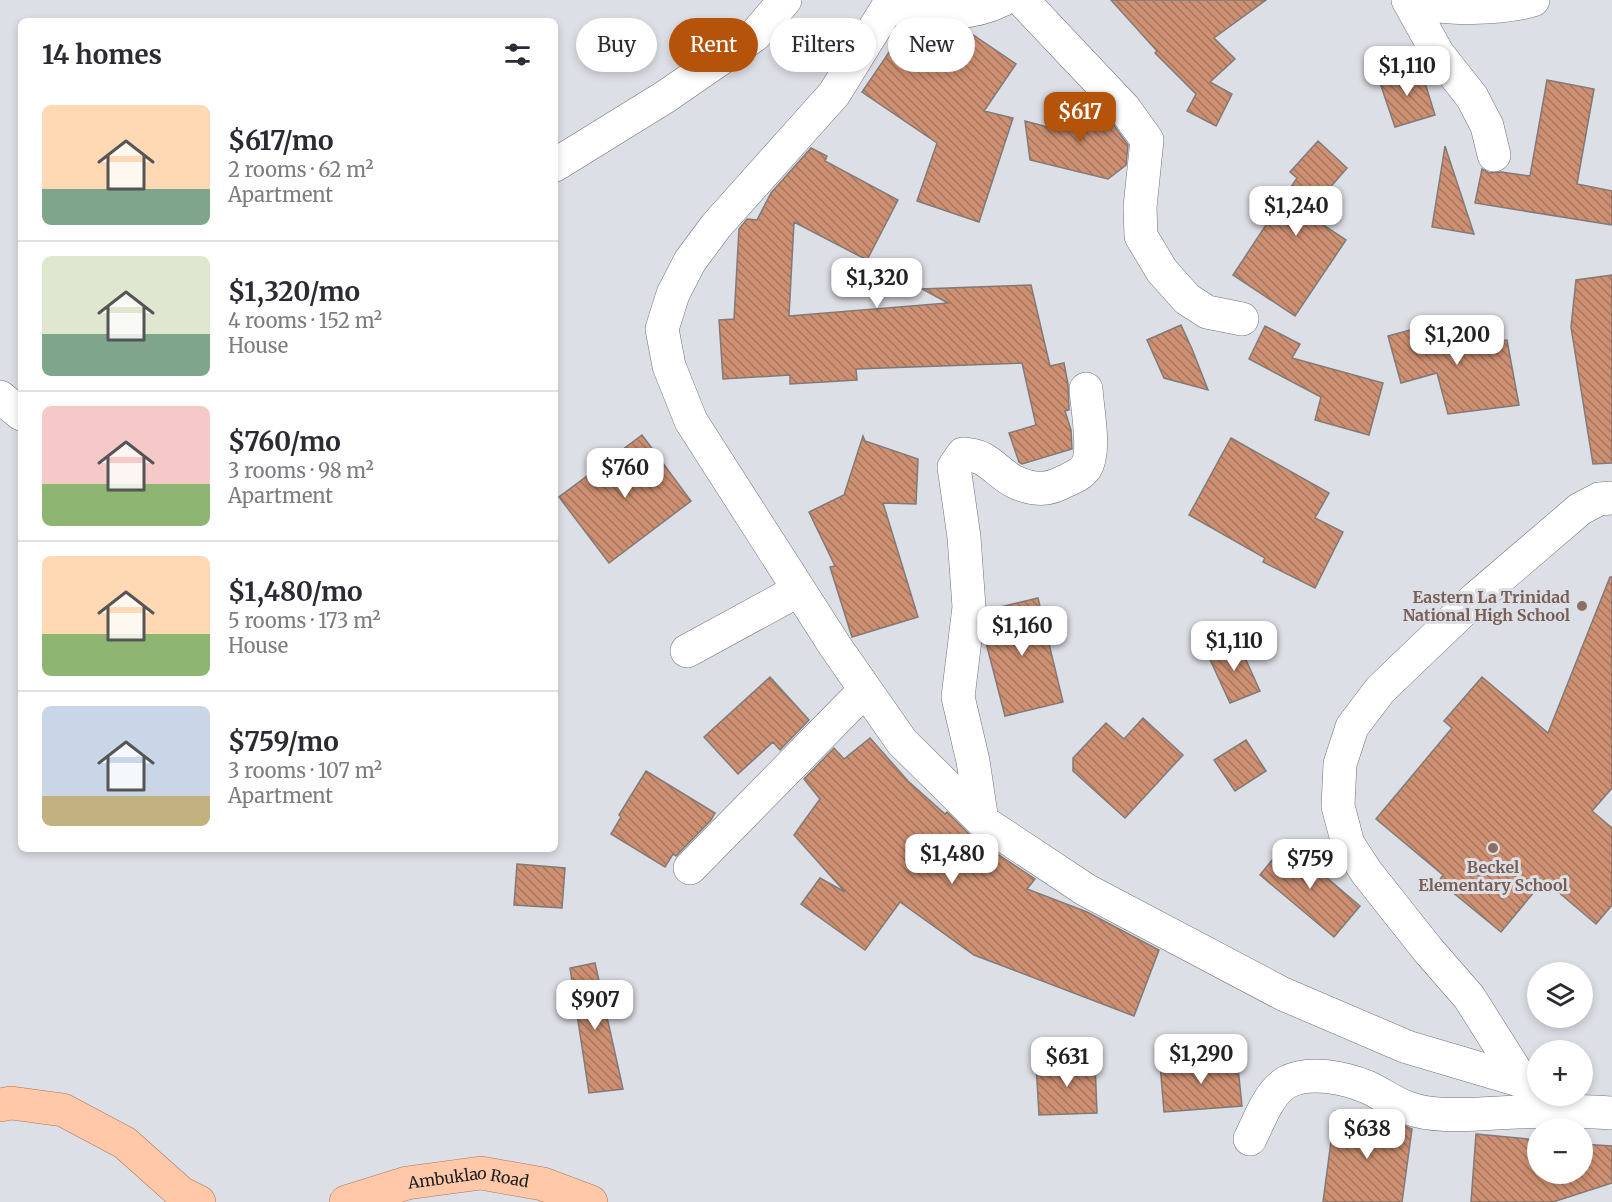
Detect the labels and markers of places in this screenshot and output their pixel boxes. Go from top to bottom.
pin: $1,110 [1358,46,1456,97]
pin: $617 [1044,92,1116,143]
pin: $1,240 [1247,186,1345,237]
pin: $1,320 [828,258,926,309]
pin: $1,200 [1408,315,1506,366]
pin: $760 [589,448,661,499]
place label: Eastern La Trinidad National High School [1403,587,1570,625]
marker: Eastern La Trinidad National High School [1575,599,1589,613]
pin: $1,160 [973,606,1071,657]
pin: $1,110 [1185,621,1283,672]
pin: $1,480 [903,834,1001,885]
pin: $759 [1274,839,1346,890]
marker: Beckel Elementary School [1486,841,1500,855]
place label: Beckel Elementary School [1418,857,1568,895]
pin: $907 [559,980,631,1031]
pin: $1,290 [1152,1034,1250,1085]
pin: $631 [1031,1037,1103,1088]
pin: $638 [1331,1109,1403,1160]

